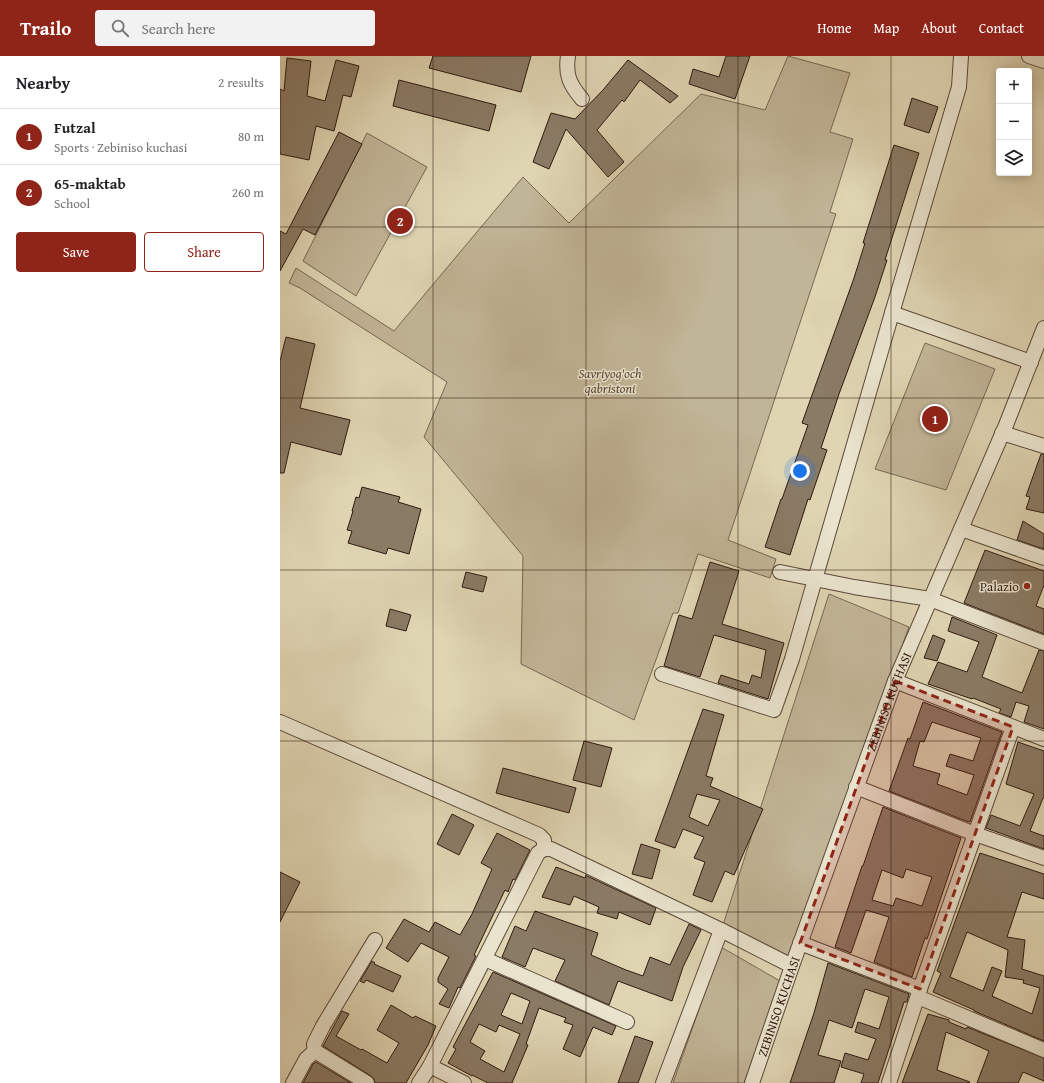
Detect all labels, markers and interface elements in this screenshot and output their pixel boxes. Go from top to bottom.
search box [95,10,375,46]
text: Trailo [20,14,71,42]
icon: search [109,17,131,39]
text: Search here [141,18,215,39]
text: Home [817,18,852,38]
text: Map [874,18,899,38]
text: About [921,18,957,38]
text: Contact [979,18,1024,38]
map controls [996,68,1032,176]
button: + [996,68,1032,104]
text: Nearby [16,70,70,95]
text: 2 results [218,73,264,92]
button: − [996,104,1032,140]
text: Futzal [54,117,96,138]
text: 1 [26,127,32,146]
text: 80 m [238,127,264,146]
text: Sports · Zebiniso kuchasi [54,138,187,157]
button: layers [996,140,1032,176]
text: 65-maktab [54,173,126,194]
text: 2 [26,183,32,202]
text: 260 m [232,183,264,202]
text: School [54,194,90,213]
pin: 2 [387,206,413,236]
button: Save [16,232,136,272]
button: Share [144,232,264,272]
park label: Savriyog'och qabristoni [578,364,642,398]
pin: 1 [922,404,948,434]
your location [790,461,810,481]
place label: Palazio [980,577,1019,596]
marker: Palazio [1022,581,1032,591]
street label: ZEBINISO KUCHASI [861,649,916,754]
street label: ZEBINISO KUCHASI [752,954,804,1059]

